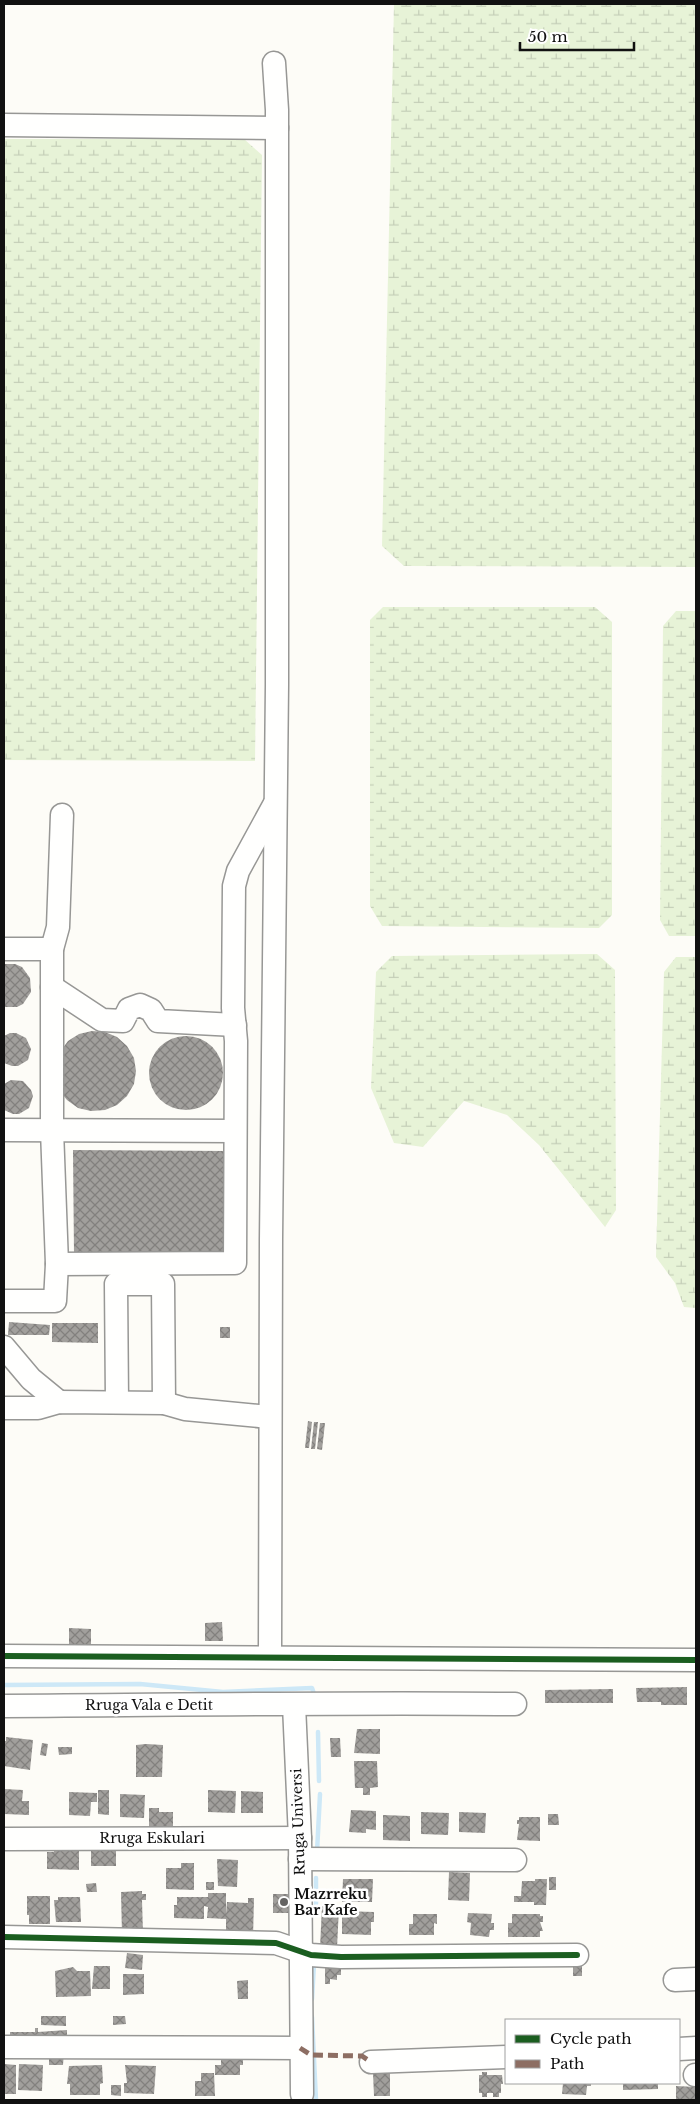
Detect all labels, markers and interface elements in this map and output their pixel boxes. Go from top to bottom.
scale bar [520,20,634,52]
text: 50 m [528,27,568,46]
street label: Rruga Vala e Detit [85,1696,214,1714]
street label: Rruga Universi [287,1768,309,1876]
street label: Rruga Eskulari [99,1829,205,1847]
place label: Mazrreku Bar Kafe [294,1885,367,1919]
marker: Mazrreku Bar Kafe [278,1896,290,1908]
legend [505,2019,680,2084]
text: Cycle path [550,2029,632,2048]
text: Path [550,2054,584,2073]

